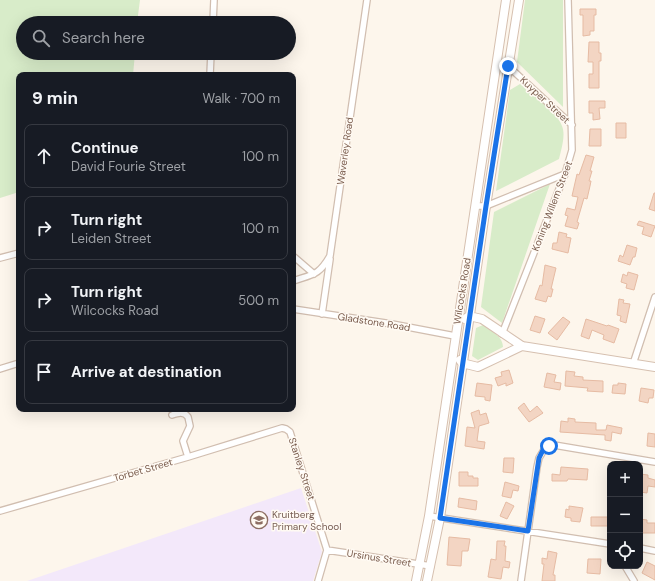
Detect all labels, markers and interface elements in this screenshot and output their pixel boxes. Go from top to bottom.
search box [16,16,296,60]
icon: search [30,27,52,49]
text: Search here [62,28,145,48]
route end [499,57,517,75]
street label: Kuyper Street [517,74,573,126]
text: 9 min [32,87,78,109]
text: Walk · 700 m [202,90,280,107]
street label: Waverley Road [334,116,356,186]
text: Continue [71,138,139,158]
icon: ahead [33,145,55,167]
text: 100 m [242,148,279,165]
text: David Fourie Street [71,158,186,175]
street label: Koning Willem Street [529,159,575,253]
text: Turn right [71,210,142,230]
icon: right [33,217,55,239]
text: 100 m [242,220,279,237]
text: Leiden Street [71,230,151,247]
street label: Wilcocks Road [450,257,474,325]
text: Turn right [71,282,142,302]
icon: right [33,289,55,311]
text: 500 m [238,292,279,309]
text: Wilcocks Road [71,302,159,319]
street label: Gladstone Road [337,310,411,334]
icon: arrive [33,361,55,383]
text: Arrive at destination [71,362,222,382]
street label: Stanley Street [286,436,318,502]
route start [540,437,558,455]
street label: Torbet Street [112,455,174,485]
map controls [607,461,643,569]
button: + [607,461,643,497]
button: − [607,497,643,533]
place label: Kruitberg Primary School [272,508,342,533]
school or university icon: Kruitberg Primary School [249,510,269,530]
button: locate [607,533,643,569]
street label: Ursinus Street [346,546,412,570]

